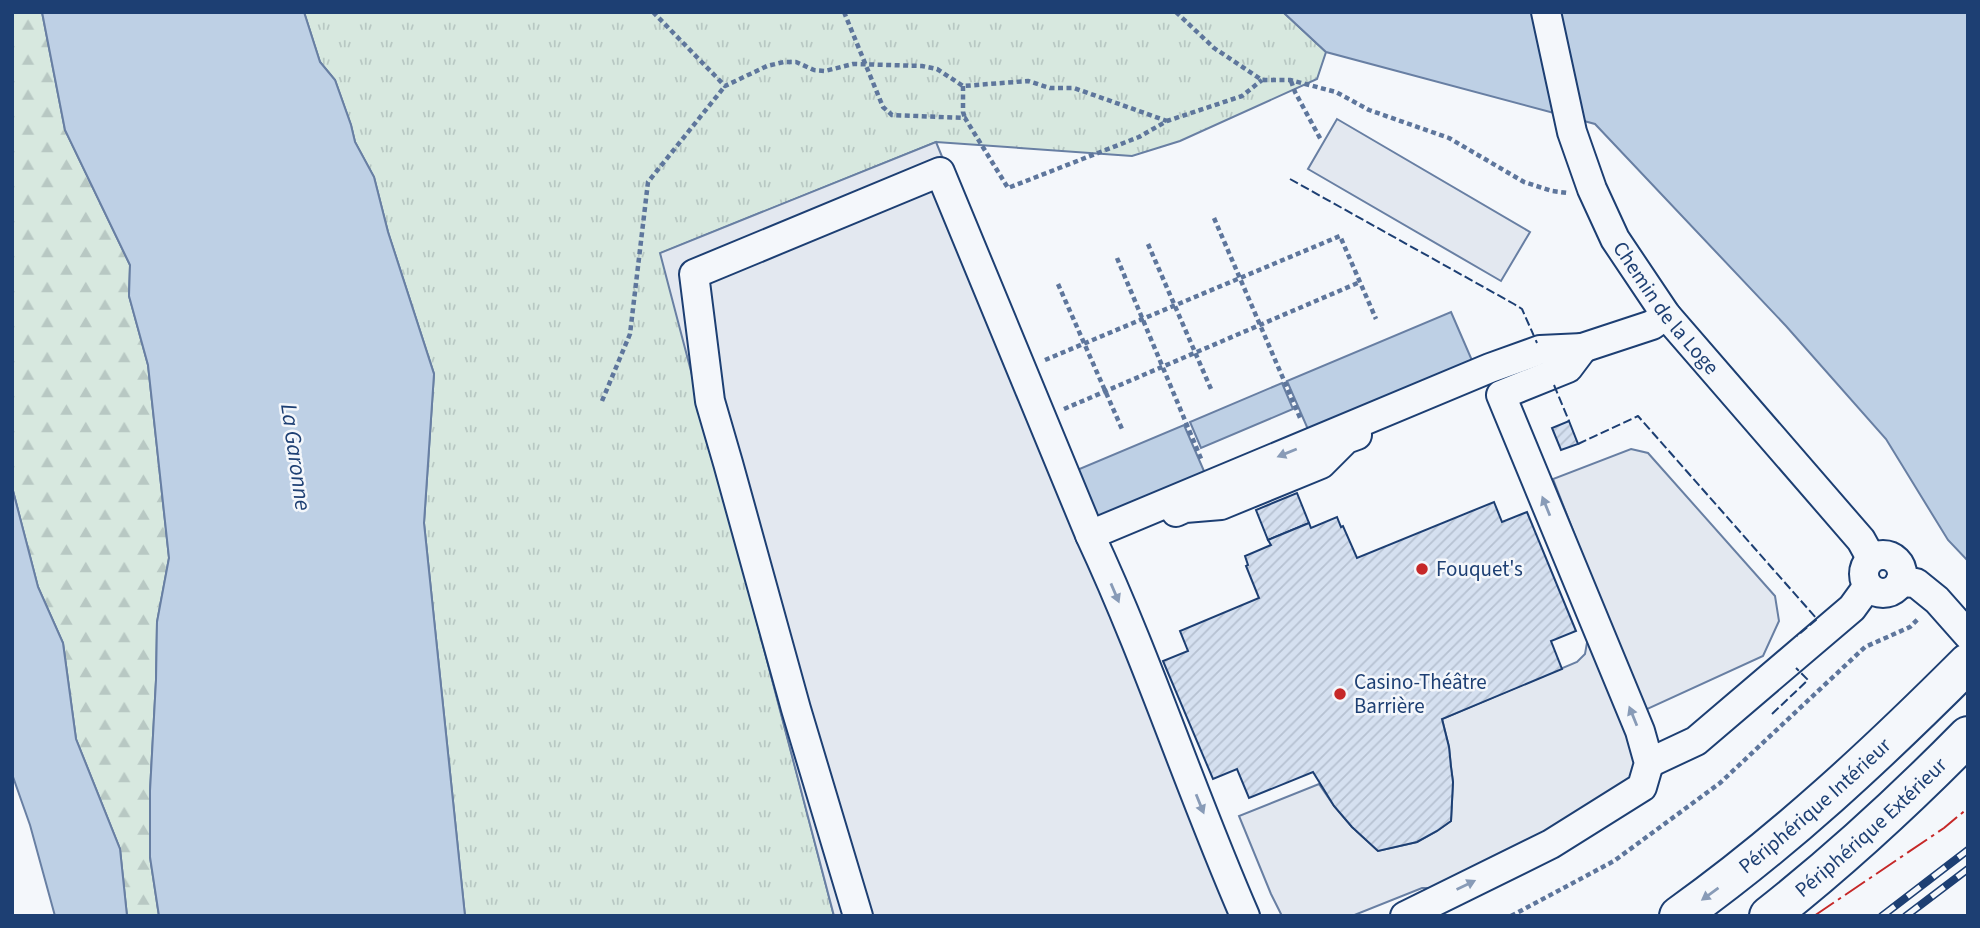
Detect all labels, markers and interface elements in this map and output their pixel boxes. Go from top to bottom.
street label: Chemin de la Loge [1606,235,1726,381]
water label: La Garonne [272,401,320,513]
one-way arrow [1276,448,1297,459]
one-way arrow [1541,495,1552,516]
place label: Fouquet's [1436,554,1523,584]
marker: Fouquet's [1414,561,1430,577]
one-way arrow [1110,583,1121,604]
place label: Casino-Théâtre Barrière [1354,667,1487,721]
marker: Casino-Théâtre Barrière [1332,686,1348,702]
one-way arrow [1628,705,1639,726]
street label: Périphérique Intérieur [1732,730,1898,881]
street label: Périphérique Extérieur [1788,750,1954,904]
one-way arrow [1194,794,1205,815]
one-way arrow [1456,880,1476,891]
one-way arrow [1701,887,1719,901]

